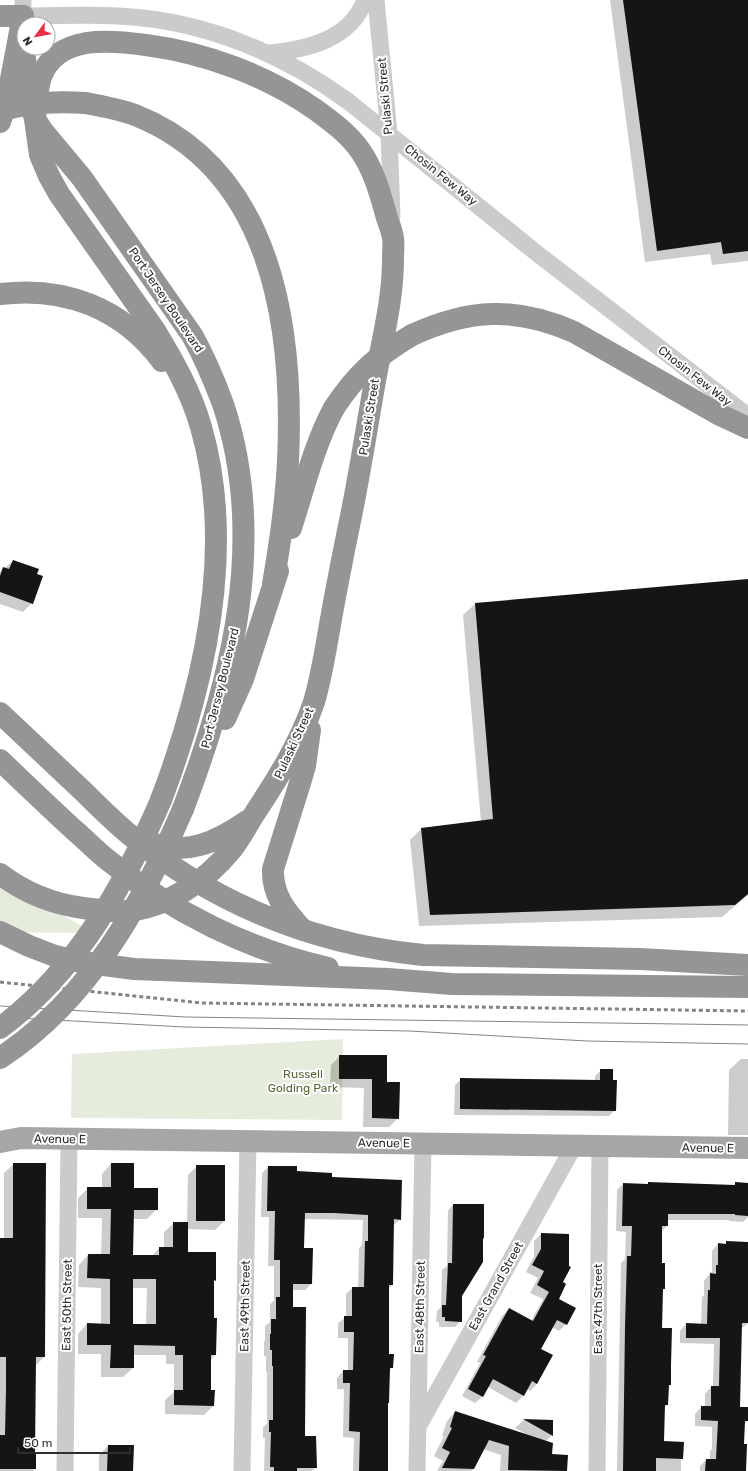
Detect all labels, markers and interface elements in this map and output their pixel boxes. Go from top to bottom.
north arrow [16,16,56,56]
text: N [20,34,36,48]
street label: Pulaski Street [375,57,395,135]
street label: Chosin Few Way [402,141,480,209]
street label: Port Jersey Boulevard [126,245,206,355]
street label: Chosin Few Way [655,343,735,409]
street label: Pulaski Street [356,377,382,456]
street label: Port Jersey Boulevard [198,626,242,750]
street label: Pulaski Street [271,705,317,781]
park label: Russell Golding Park [268,1067,339,1095]
street label: Avenue E [34,1132,86,1146]
street label: Avenue E [358,1136,410,1150]
street label: Avenue E [682,1141,734,1155]
street label: East Grand Street [466,1239,526,1333]
street label: East 50th Street [59,1259,75,1351]
street label: East 49th Street [237,1260,253,1352]
street label: East 48th Street [412,1260,428,1353]
street label: East 47th Street [591,1263,605,1354]
scale bar [18,1429,130,1455]
text: 50 m [24,1436,52,1450]

